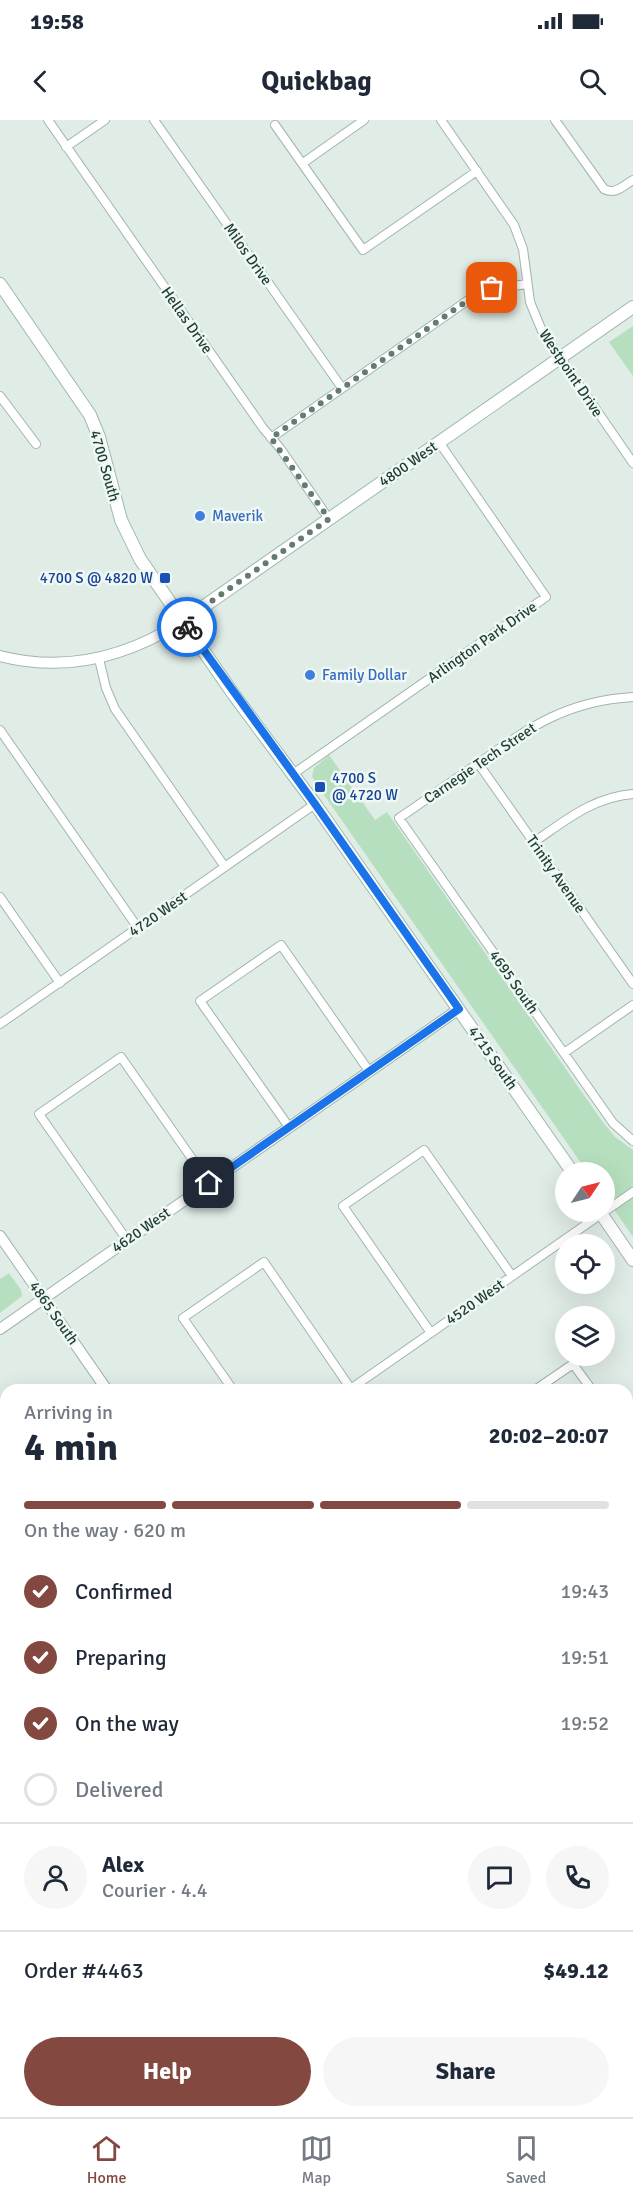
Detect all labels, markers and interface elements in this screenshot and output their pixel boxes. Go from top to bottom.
text: 19:58 [30,8,84,35]
icon: back [24,65,57,98]
text: Quickbag [261,65,372,98]
icon: search [576,65,609,98]
street label: Milos Drive [220,219,276,289]
pin [466,262,517,313]
icon: bag [475,271,508,304]
street label: Hellas Drive [157,283,217,357]
street label: Westpoint Drive [535,326,607,420]
street label: 4700 South [86,428,124,504]
street label: 4800 West [375,437,441,491]
place label: Maverik [212,507,263,525]
marker: Maverik [193,509,207,523]
place label: 4700 S @ 4820 W [40,569,153,587]
marker: 4700 S @ 4820 W [158,571,172,585]
courier [157,597,217,657]
street label: Arlington Park Drive [424,598,540,686]
icon: bike [171,611,204,644]
place label: Family Dollar [322,666,407,684]
marker: Family Dollar [303,668,317,682]
street label: Carnegie Tech Street [420,719,540,807]
place label: 4700 S @ 4720 W [332,769,398,804]
marker: 4700 S @ 4720 W [313,780,327,794]
street label: Trinity Avenue [522,831,590,917]
street label: 4720 West [125,887,191,941]
street label: 4695 South [486,947,542,1017]
street label: 4715 South [465,1023,521,1093]
pin [183,1157,234,1208]
north arrow [555,1162,615,1222]
map controls [555,1162,615,1366]
icon: home [192,1166,225,1199]
street label: 4620 West [108,1203,174,1257]
button: locate [555,1234,615,1294]
street label: 4520 West [442,1275,508,1329]
street label: 4865 South [26,1278,82,1348]
button: layers [555,1306,615,1366]
text: Arriving in [24,1400,113,1425]
text: 20:02–20:07 [489,1422,609,1449]
text: 4 min [24,1423,118,1471]
text: On the way · 620 m [24,1518,186,1543]
icon: check [24,1575,57,1608]
text: Confirmed [75,1578,173,1605]
text: 19:43 [560,1579,609,1604]
icon: check [24,1641,57,1674]
text: Preparing [75,1644,167,1671]
text: 19:51 [560,1645,609,1670]
icon: check [24,1707,57,1740]
text: On the way [75,1710,179,1737]
text: 19:52 [560,1711,609,1736]
text: Delivered [75,1776,163,1803]
button: person [24,1846,87,1909]
button: chat [468,1846,531,1909]
button: phone [546,1846,609,1909]
text: Alex [102,1851,144,1878]
text: Courier · 4.4 [102,1878,208,1903]
text: Order #4463 [24,1957,144,1984]
text: $49.12 [543,1957,609,1984]
button: Help [24,2037,311,2106]
button: Share [323,2037,609,2106]
tab: Home [87,2132,127,2188]
tab: Map [300,2132,333,2188]
tab: Saved [506,2132,546,2188]

